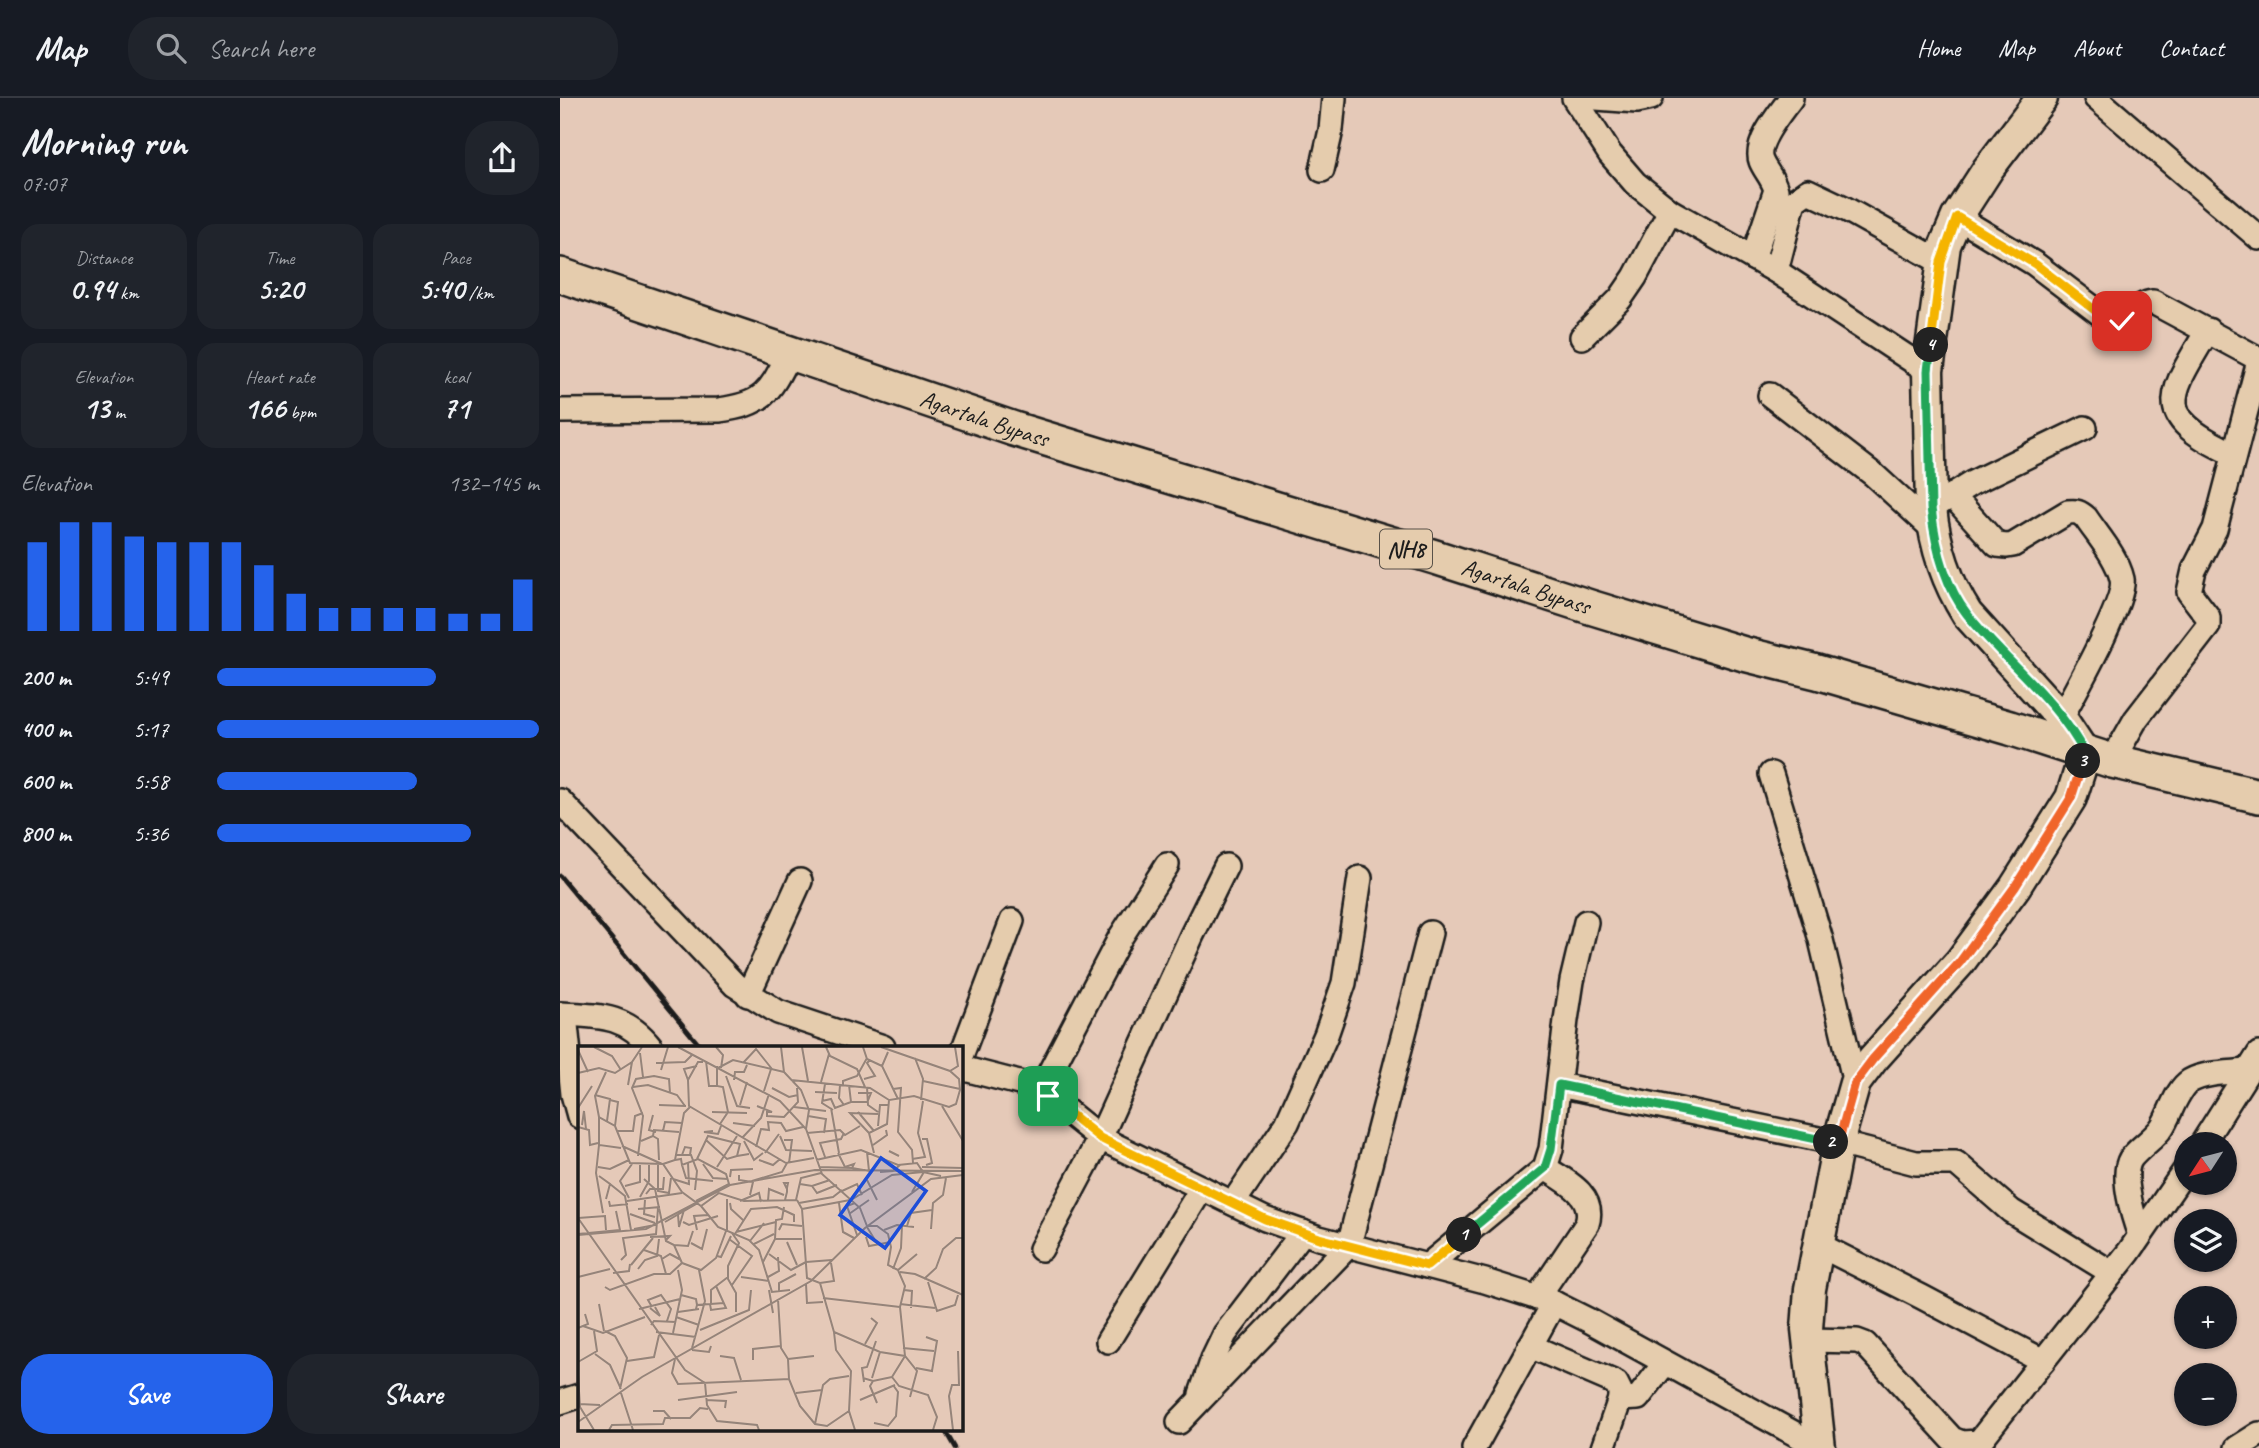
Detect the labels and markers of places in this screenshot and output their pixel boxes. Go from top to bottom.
pin [2092,291,2152,351]
pin: 4 [1914,328,1948,362]
pin: 3 [2066,744,2100,778]
pin [1018,1066,1078,1126]
pin: 2 [1814,1124,1848,1160]
pin: 1 [1446,1218,1482,1252]

